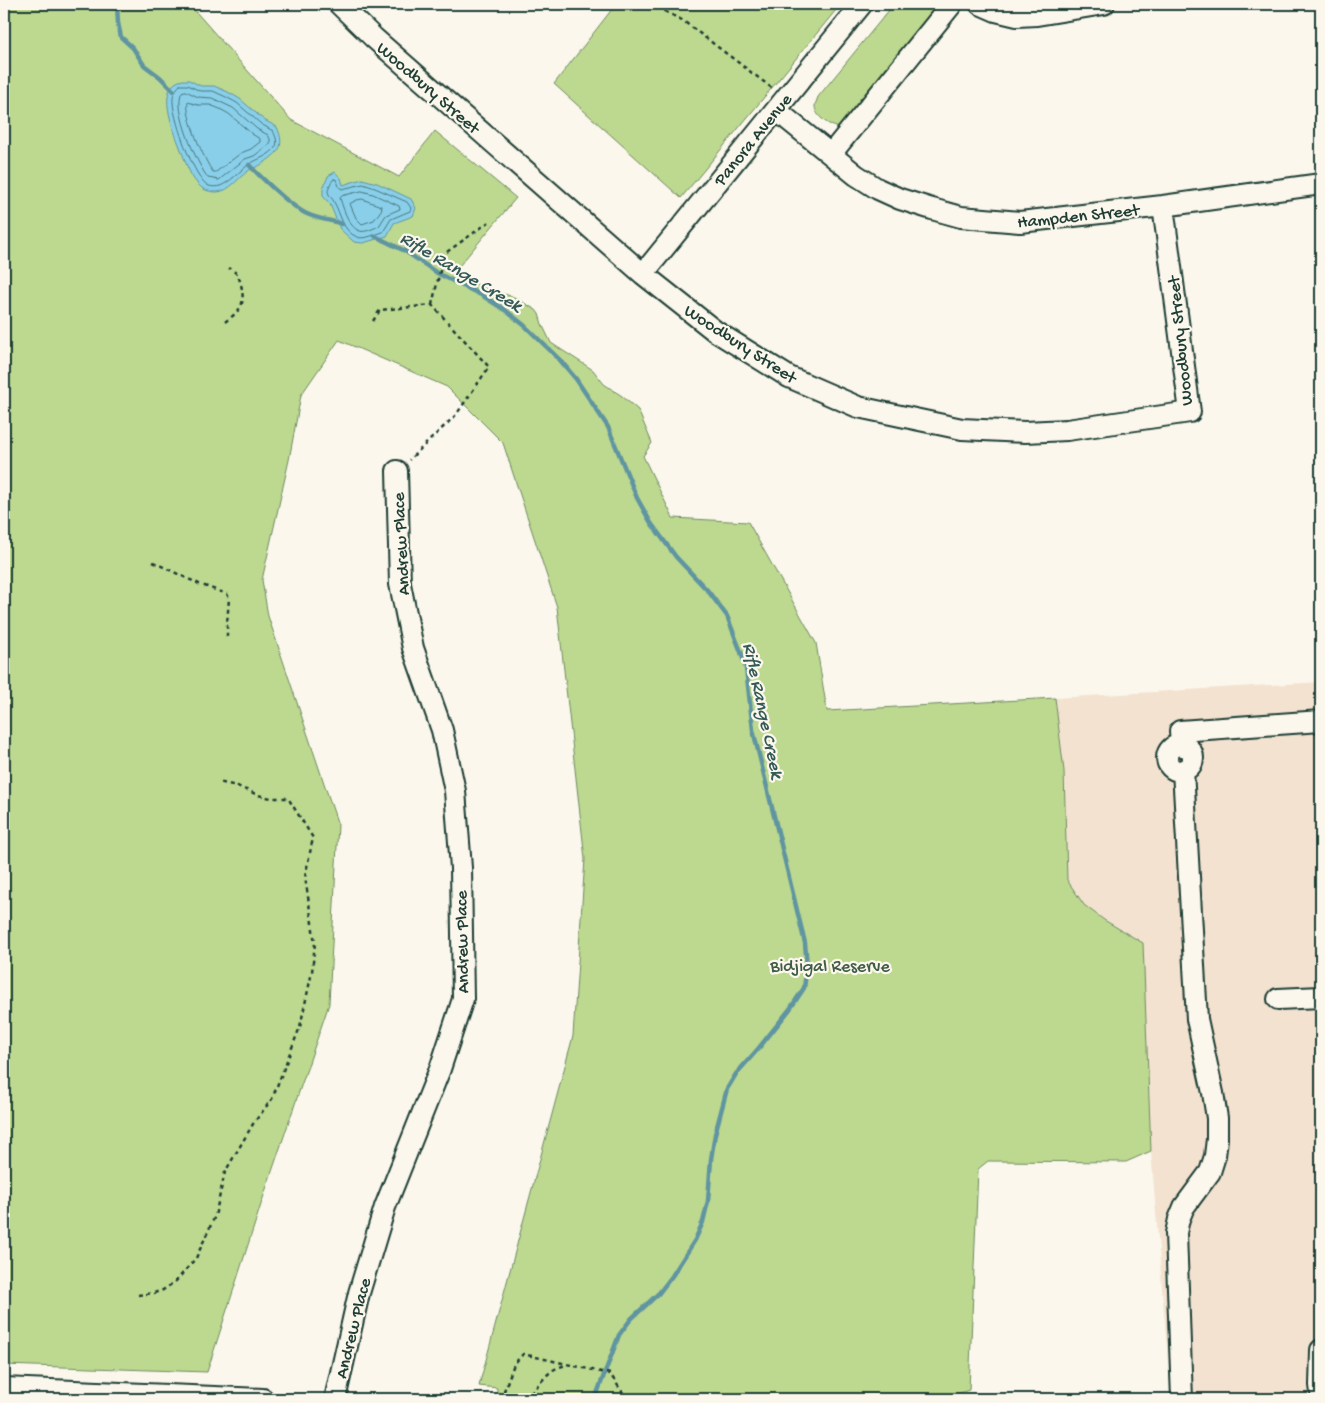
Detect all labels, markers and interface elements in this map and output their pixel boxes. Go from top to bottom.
street label: Woodbury Street [371,38,485,141]
street label: Panora Avenue [710,90,798,192]
street label: Hampden Street [1016,200,1142,234]
water label: Rifle Range Creek [395,228,527,319]
street label: Woodbury Street [1164,273,1199,406]
street label: Woodbury Street [679,301,801,390]
street label: Andrew Place [389,491,416,596]
water label: Rifle Range Creek [736,641,788,782]
street label: Andrew Place [452,890,475,994]
park label: Bidjigal Reserve [769,957,890,978]
street label: Andrew Place [332,1275,377,1381]

